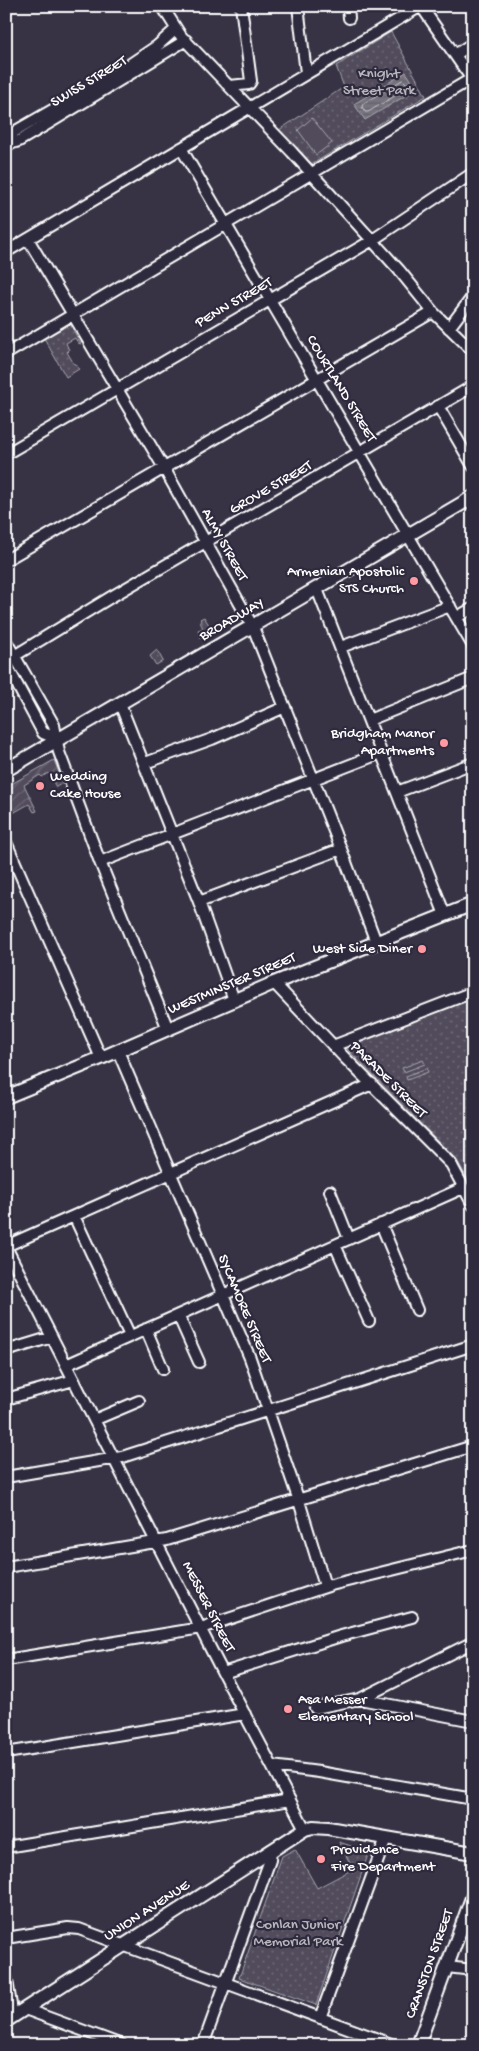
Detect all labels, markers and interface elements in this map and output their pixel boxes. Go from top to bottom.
street label: SWISS STREET [48,52,131,112]
park label: Knight Street Park [343,65,416,100]
street label: PENN STREET [191,273,277,333]
street label: COURTLAND STREET [302,332,381,447]
street label: GROVE STREET [226,456,317,519]
street label: ALMY STREET [197,506,252,586]
place label: Armenian Apostolic STS Church [287,563,405,598]
marker: Armenian Apostolic STS Church [408,575,420,587]
street label: BROADWAY [196,594,268,646]
place label: Bridgham Manor Apartments [330,725,436,760]
marker: Bridgham Manor Apartments [438,737,450,749]
place label: Wedding Cake House [50,768,121,803]
marker: Wedding Cake House [34,780,46,792]
place label: West Side Diner [313,940,414,958]
marker: West Side Diner [416,943,428,955]
street label: WESTMINSTER STREET [165,948,300,1019]
street label: PARADE STREET [345,1037,431,1123]
street label: SYCAMORE STREET [213,1252,275,1367]
street label: MESSER STREET [177,1559,239,1656]
place label: Asa Messer Elementary School [298,1691,414,1726]
marker: Asa Messer Elementary School [282,1703,294,1715]
place label: Providence Fire Department [330,1841,437,1876]
marker: Providence Fire Department [315,1853,327,1865]
street label: UNION AVENUE [101,1876,194,1945]
street label: CRANSTON STREET [402,1906,459,2021]
park label: Conlan Junior Memorial Park [254,1916,344,1951]

